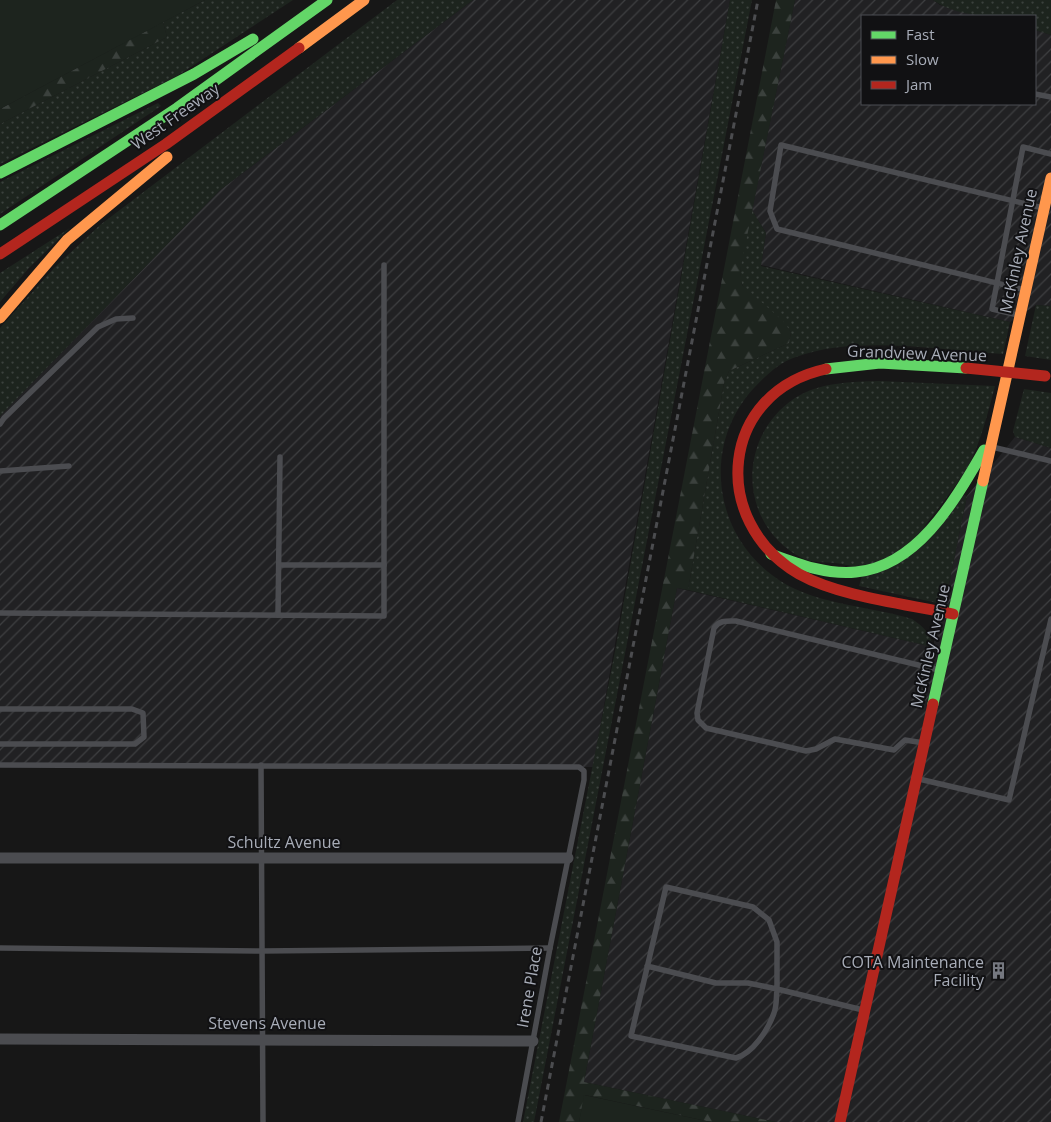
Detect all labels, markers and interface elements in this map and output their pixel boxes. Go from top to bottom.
legend [861,15,1036,105]
text: Fast [906,24,935,44]
text: Slow [906,49,939,69]
text: Jam [904,74,932,94]
street label: West Freeway [126,77,224,155]
street label: McKinley Avenue [994,187,1042,315]
street label: Grandview Avenue [847,340,987,366]
street label: McKinley Avenue [905,582,955,710]
street label: Schultz Avenue [227,831,341,853]
street label: Irene Place [511,945,547,1029]
place label: COTA Maintenance Facility [841,951,985,991]
building icon: COTA Maintenance Facility [988,961,1008,981]
street label: Stevens Avenue [208,1012,326,1034]

